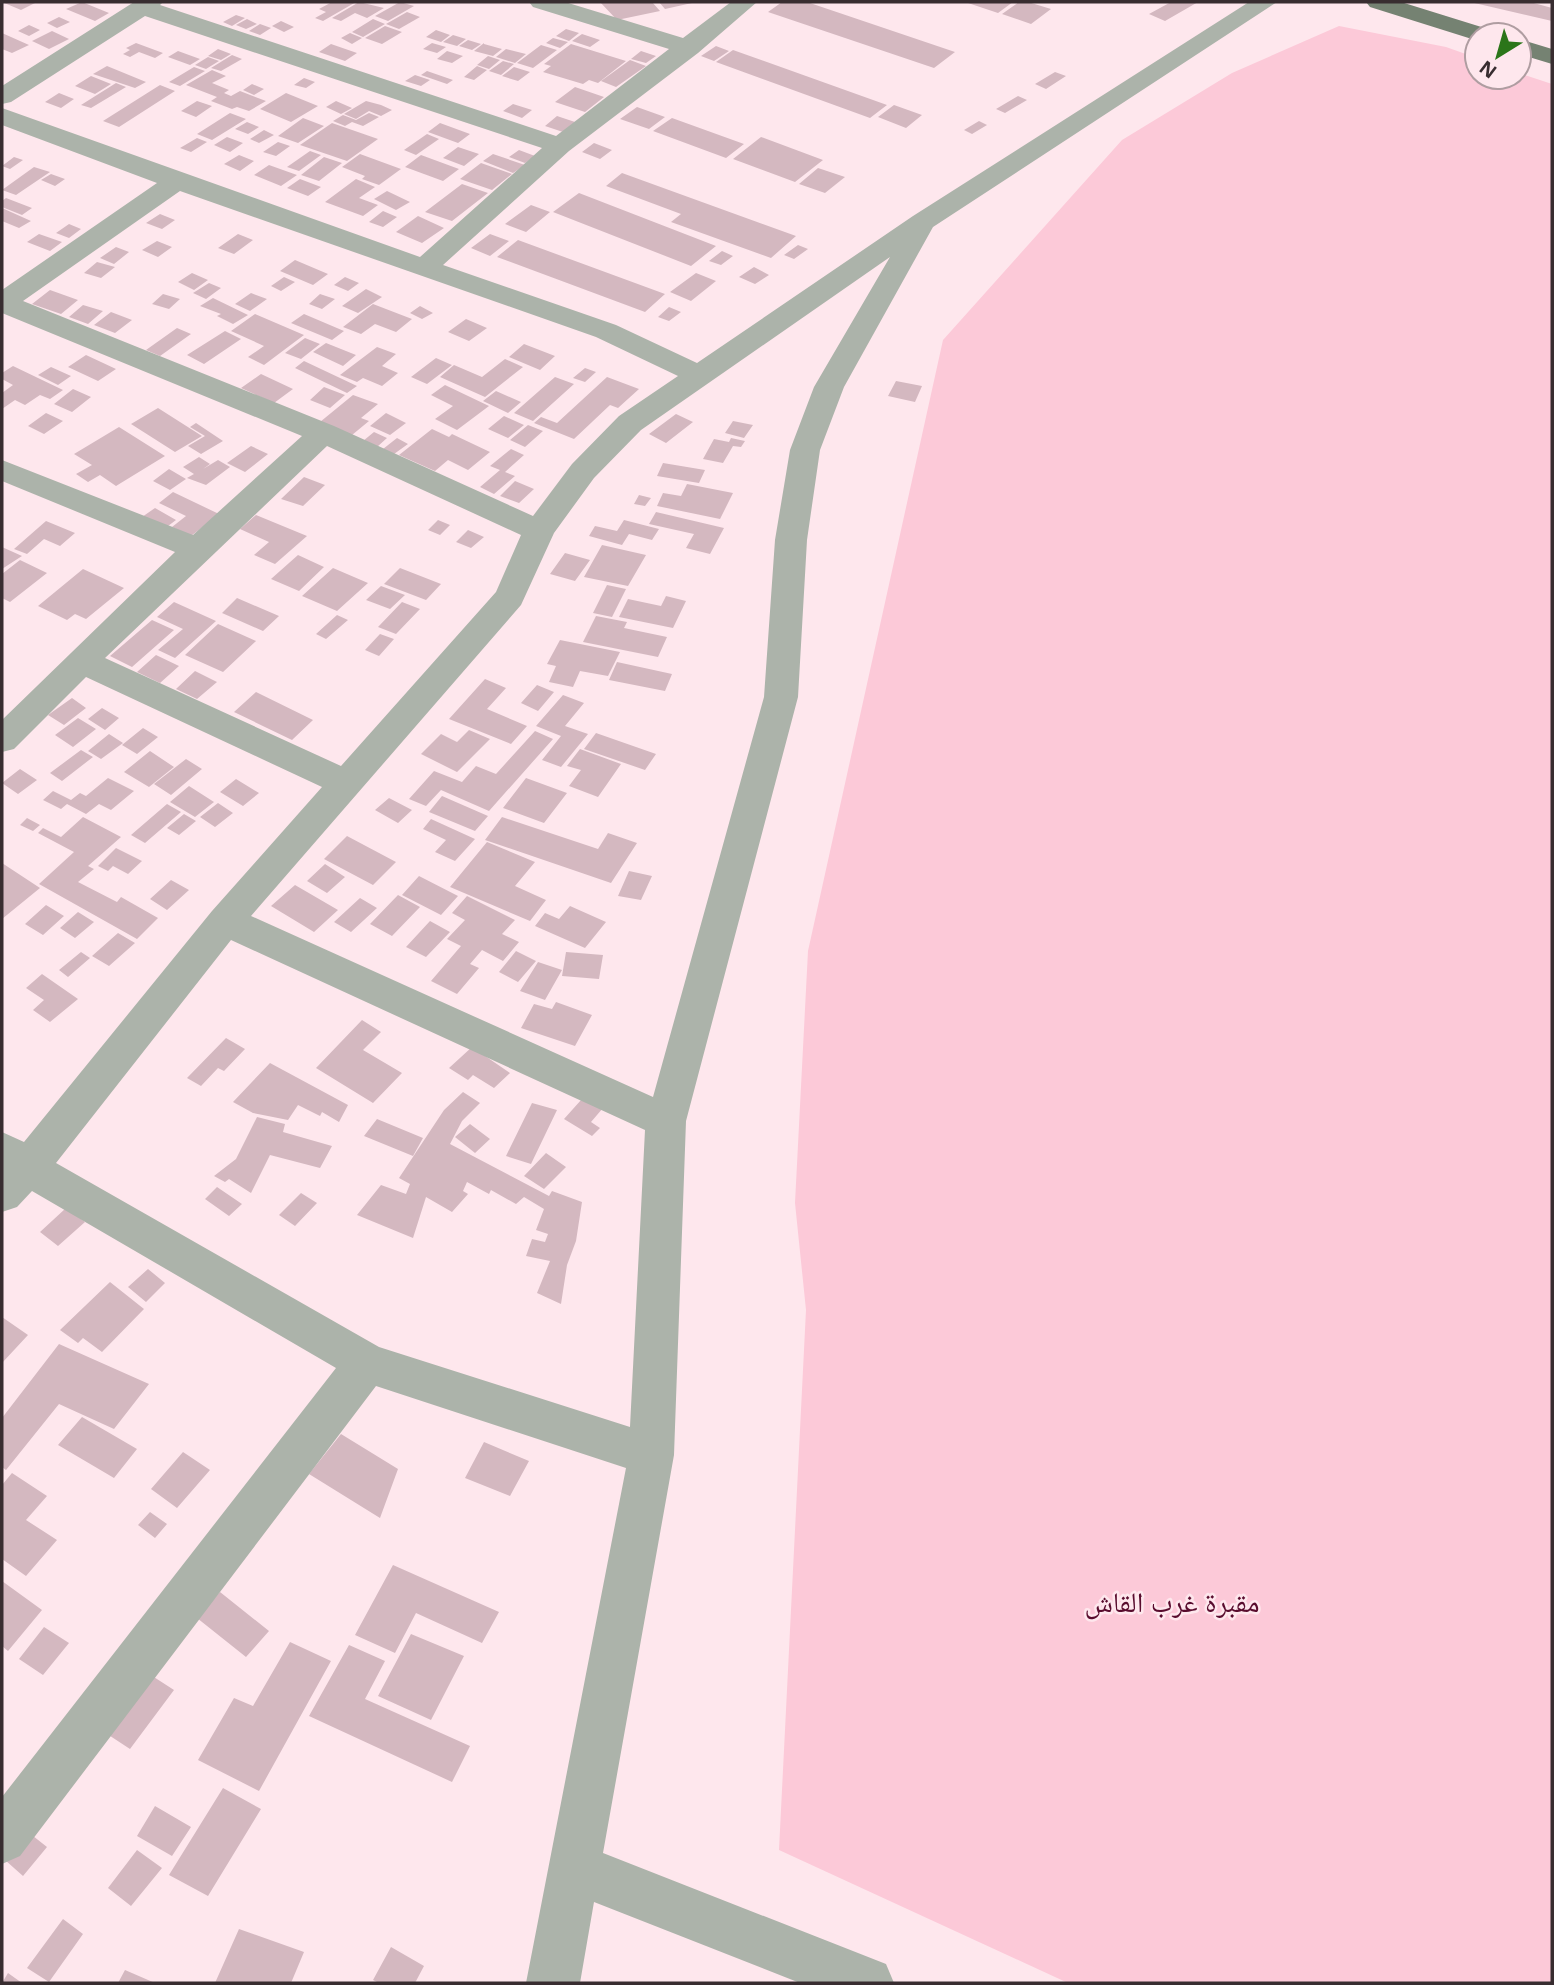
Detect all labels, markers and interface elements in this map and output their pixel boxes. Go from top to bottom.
north arrow [1463,21,1533,91]
text: N [1474,55,1502,85]
park label: مقبرة غرب القاش [1084,1582,1260,1620]

